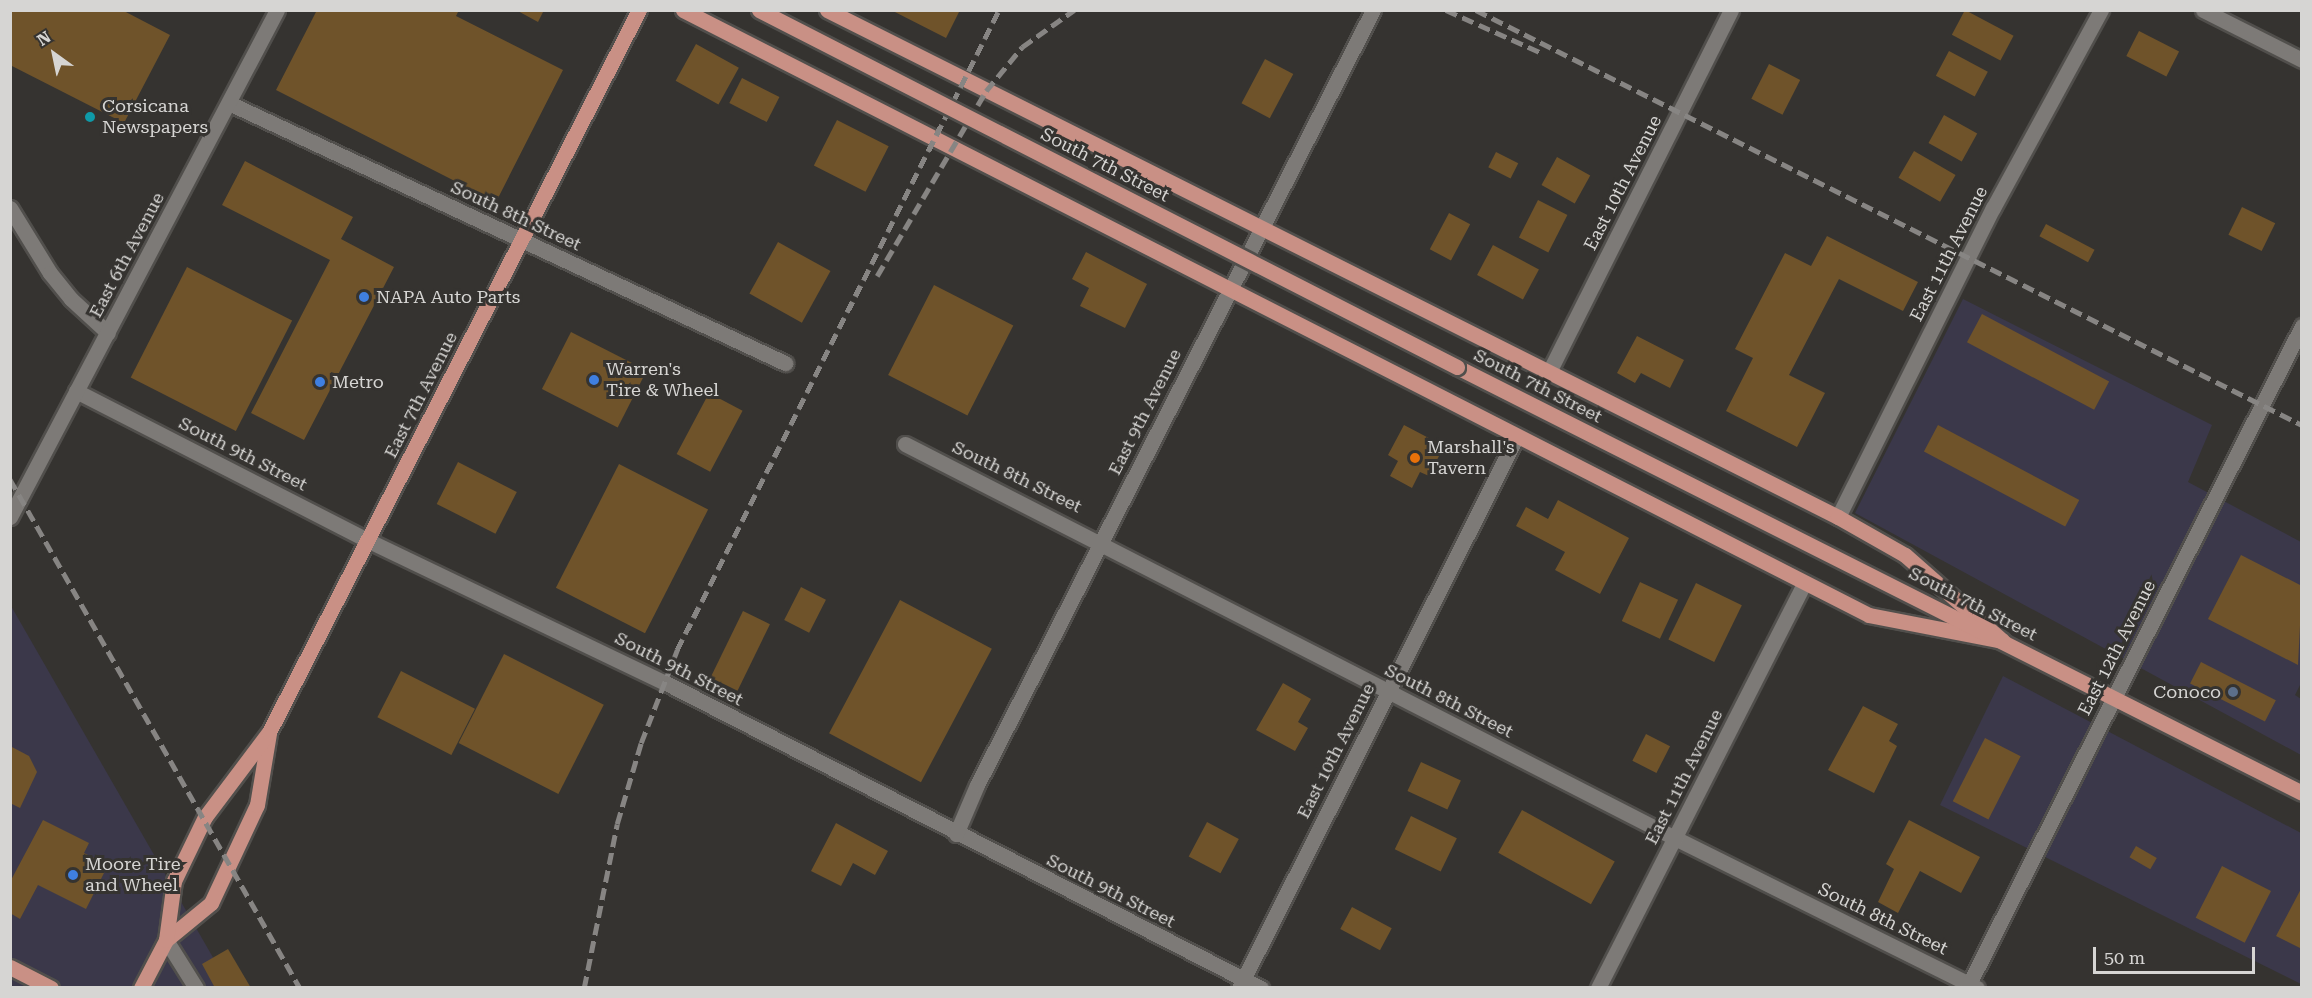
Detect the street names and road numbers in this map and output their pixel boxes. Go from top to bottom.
street label: East 10th Avenue [1580,112,1666,254]
street label: South 7th Street [1037,123,1173,207]
street label: South 8th Street [447,176,585,256]
street label: East 11th Avenue [1906,183,1992,325]
street label: East 6th Avenue [85,189,169,321]
street label: East 7th Avenue [380,328,462,462]
street label: South 7th Street [1470,344,1606,428]
street label: East 9th Avenue [1104,345,1186,479]
street label: South 9th Street [175,412,311,496]
street label: South 8th Street [949,436,1085,518]
street label: South 7th Street [1905,562,2041,646]
street label: East 12th Avenue [2074,577,2160,719]
street label: South 9th Street [611,627,747,711]
street label: South 8th Street [1381,659,1517,743]
street label: East 10th Avenue [1293,680,1379,822]
street label: East 11th Avenue [1641,706,1727,848]
street label: South 9th Street [1043,849,1179,933]
street label: South 8th Street [1815,878,1951,960]

